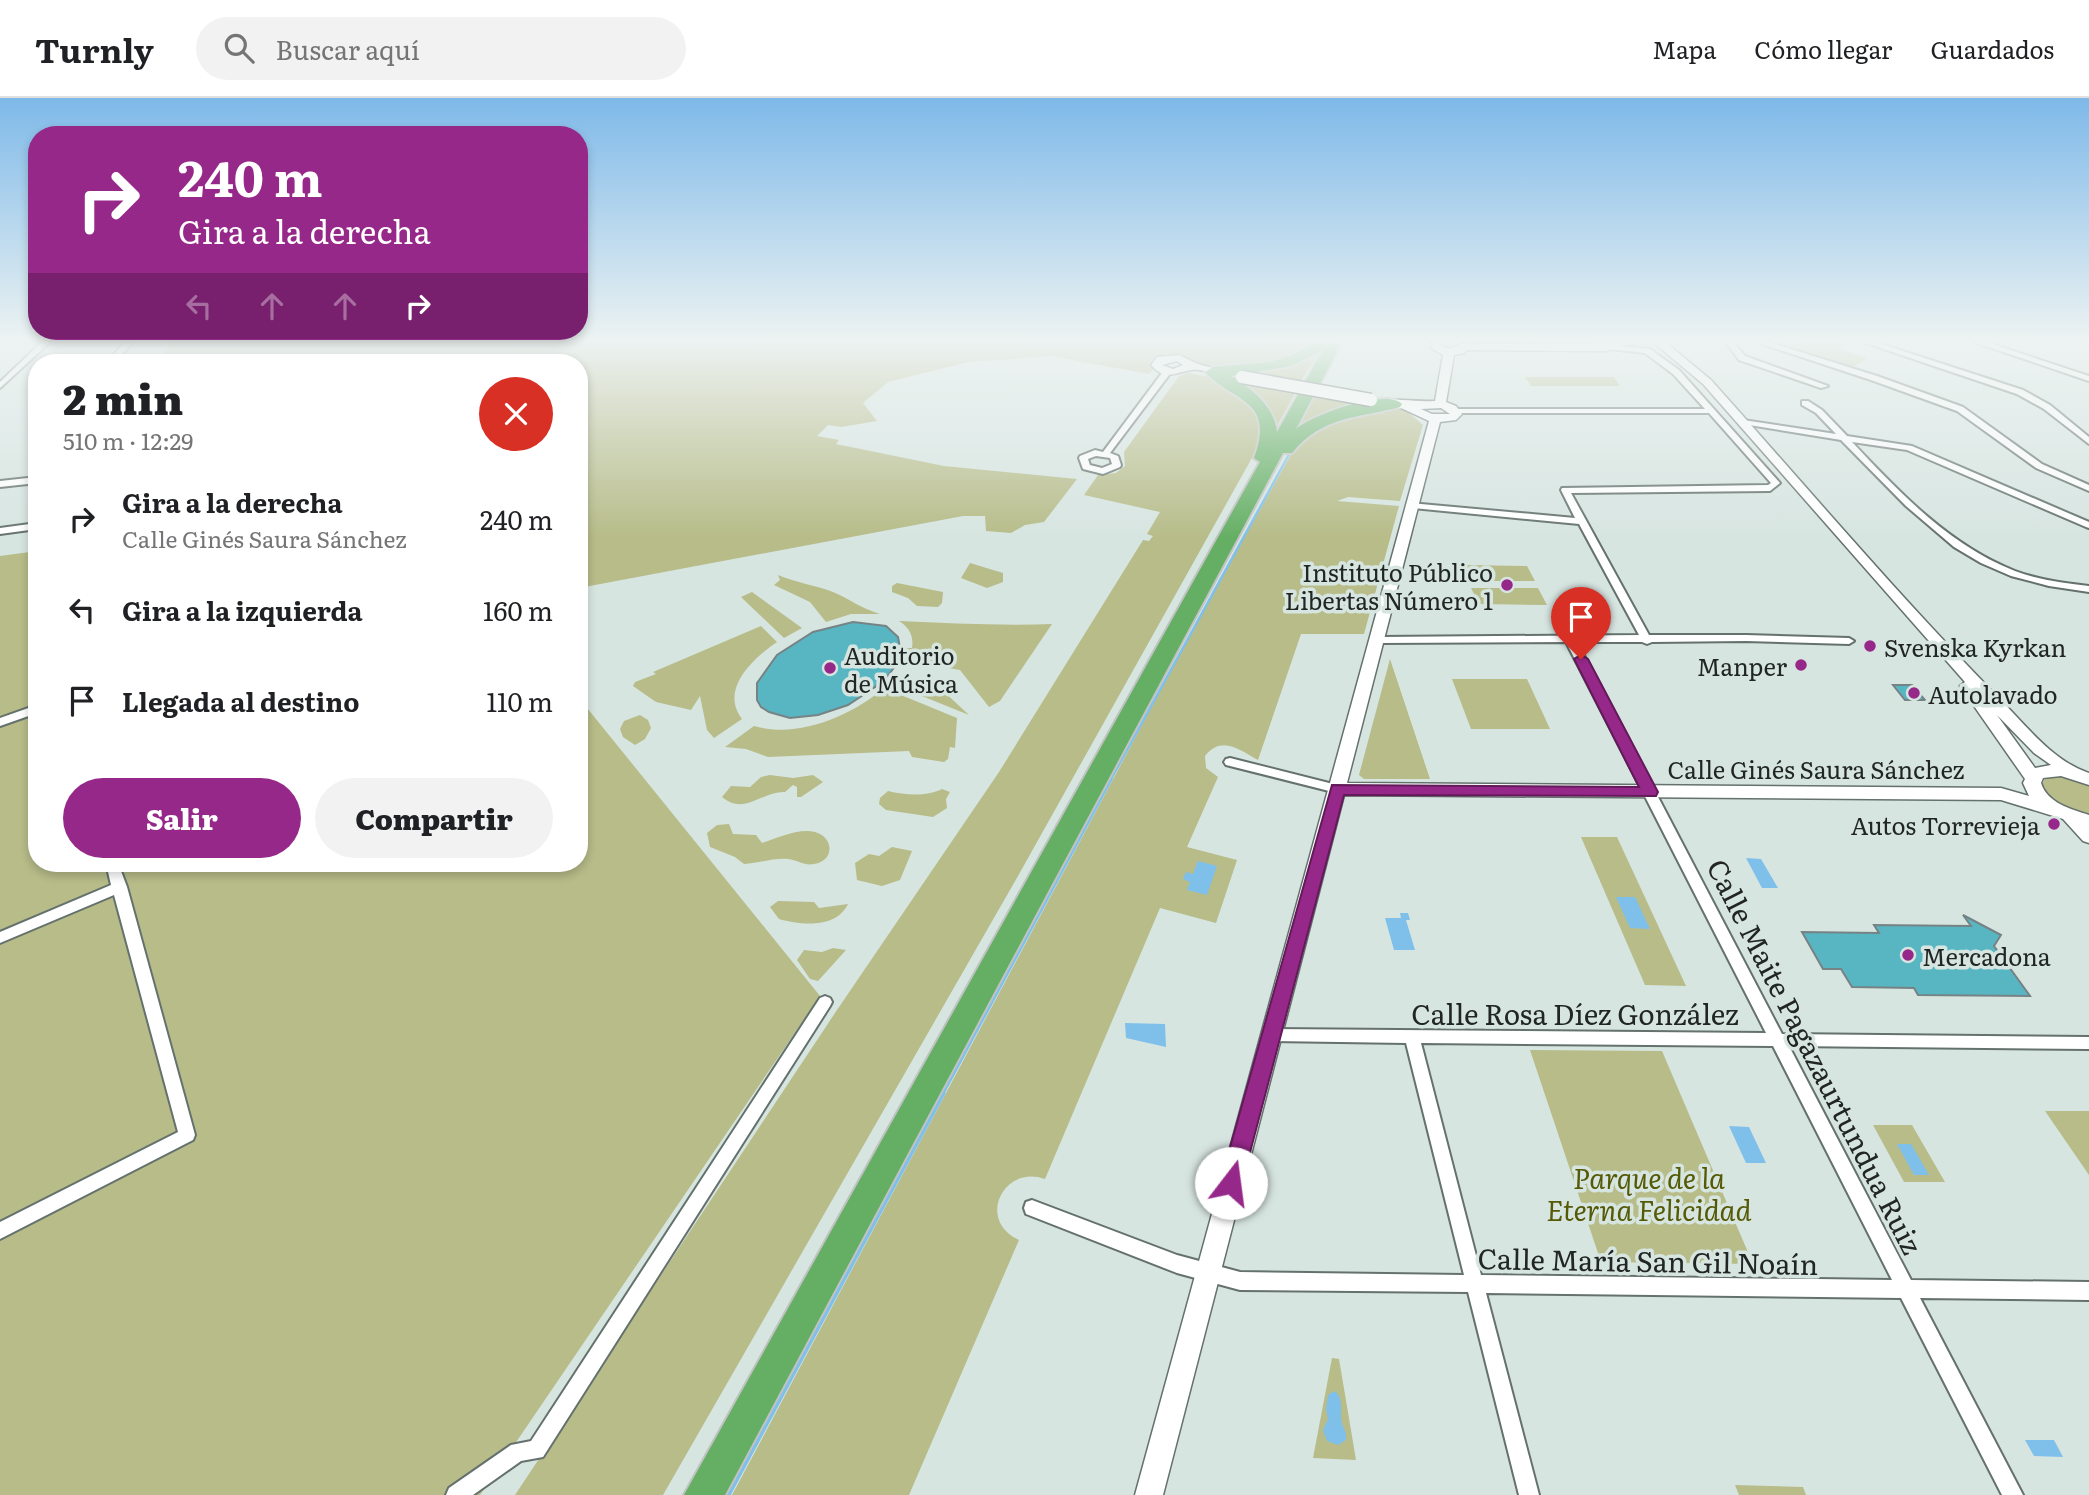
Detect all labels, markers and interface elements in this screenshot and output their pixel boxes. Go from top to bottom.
search box [196,17,686,80]
text: Turnly [35,24,154,73]
icon: search [220,29,258,67]
text: Buscar aquí [276,29,420,68]
text: Mapa [1652,31,1716,66]
text: Cómo llegar [1754,31,1892,66]
text: Guardados [1930,31,2054,66]
text: 240 m [178,139,323,212]
icon: right [63,154,154,245]
text: Gira a la derecha [178,206,431,254]
icon: left [180,287,218,325]
icon: ahead [253,287,291,325]
icon: ahead [326,287,364,325]
icon: right [399,287,437,325]
text: 2 min [63,366,183,428]
button: close [479,377,553,451]
text: 510 m · 12:29 [63,423,193,457]
text: Gira a la derecha [122,482,342,521]
text: 240 m [480,499,553,538]
icon: right [63,500,101,538]
text: Calle Ginés Saura Sánchez [122,521,407,555]
place label: Instituto Público Libertas Número 1 [1285,554,1493,617]
marker: Instituto Público Libertas Número 1 [1499,577,1515,593]
pin [1551,587,1611,659]
text: Gira a la izquierda [122,590,363,629]
text: 160 m [483,590,553,629]
icon: left [63,591,101,629]
icon: arrive [1562,598,1600,636]
place label: Svenska Kyrkan [1884,629,2066,664]
place label: Auditorio de Música [844,637,958,700]
marker: Svenska Kyrkan [1862,638,1878,654]
place label: Manper [1697,648,1788,683]
marker: Manper [1793,657,1809,673]
marker: Auditorio de Música [822,660,838,676]
place label: Autolavado [1928,676,2058,711]
text: Llegada al destino [122,681,359,720]
text: 110 m [486,681,553,720]
icon: arrive [63,682,101,720]
marker: Autolavado [1906,685,1922,701]
street label: Calle Ginés Saura Sánchez [1668,751,1965,786]
button: Salir [63,778,301,858]
button: Compartir [315,778,553,858]
place label: Autos Torrevieja [1851,807,2040,842]
marker: Autos Torrevieja [2046,816,2062,832]
street label: Calle Maite Pagazaurtundua Ruiz [1698,851,1934,1261]
place label: Mercadona [1922,938,2051,973]
marker: Mercadona [1900,947,1916,963]
street label: Calle Rosa Díez González [1411,992,1739,1034]
position arrow [1194,1146,1268,1220]
park label: Parque de la Eterna Felicidad [1546,1156,1752,1230]
street label: Calle María San Gil Noaín [1477,1236,1819,1284]

